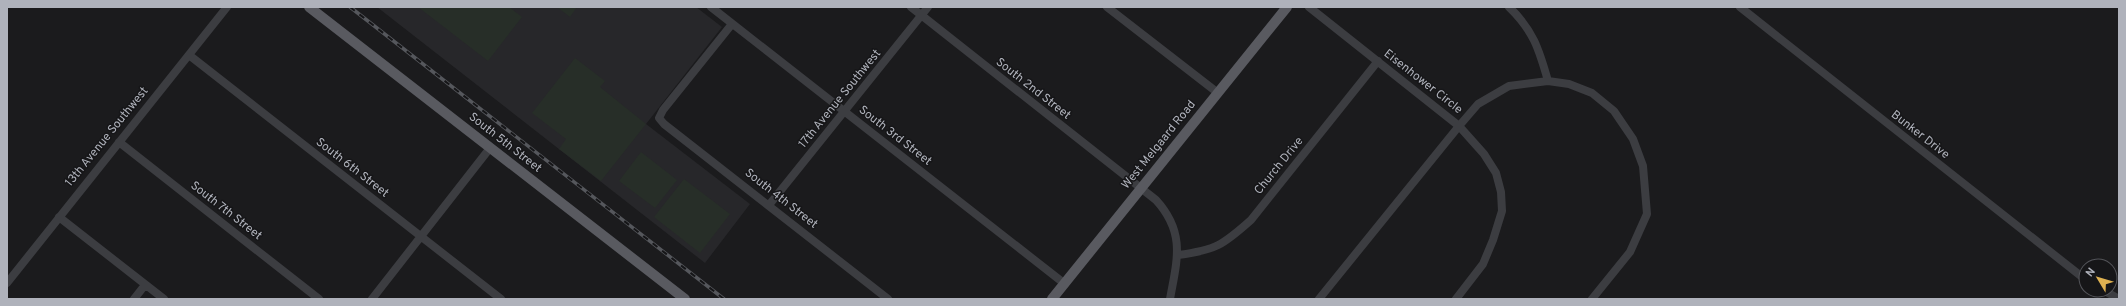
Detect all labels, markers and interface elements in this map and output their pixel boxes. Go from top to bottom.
street label: 17th Avenue Southwest [795,46,885,152]
street label: Eisenhower Circle [1380,46,1466,118]
street label: South 2nd Street [992,55,1074,123]
street label: 13th Avenue Southwest [62,84,152,190]
street label: West Melgaard Road [1118,97,1200,193]
street label: South 3rd Street [855,102,935,170]
street label: Bunker Drive [1888,107,1952,163]
street label: South 5th Street [465,109,545,177]
street label: South 6th Street [312,134,392,202]
street label: Church Drive [1251,134,1307,198]
street label: South 4th Street [741,165,821,233]
street label: South 7th Street [187,178,265,244]
north arrow [2078,258,2118,298]
text: N [2083,265,2099,280]

